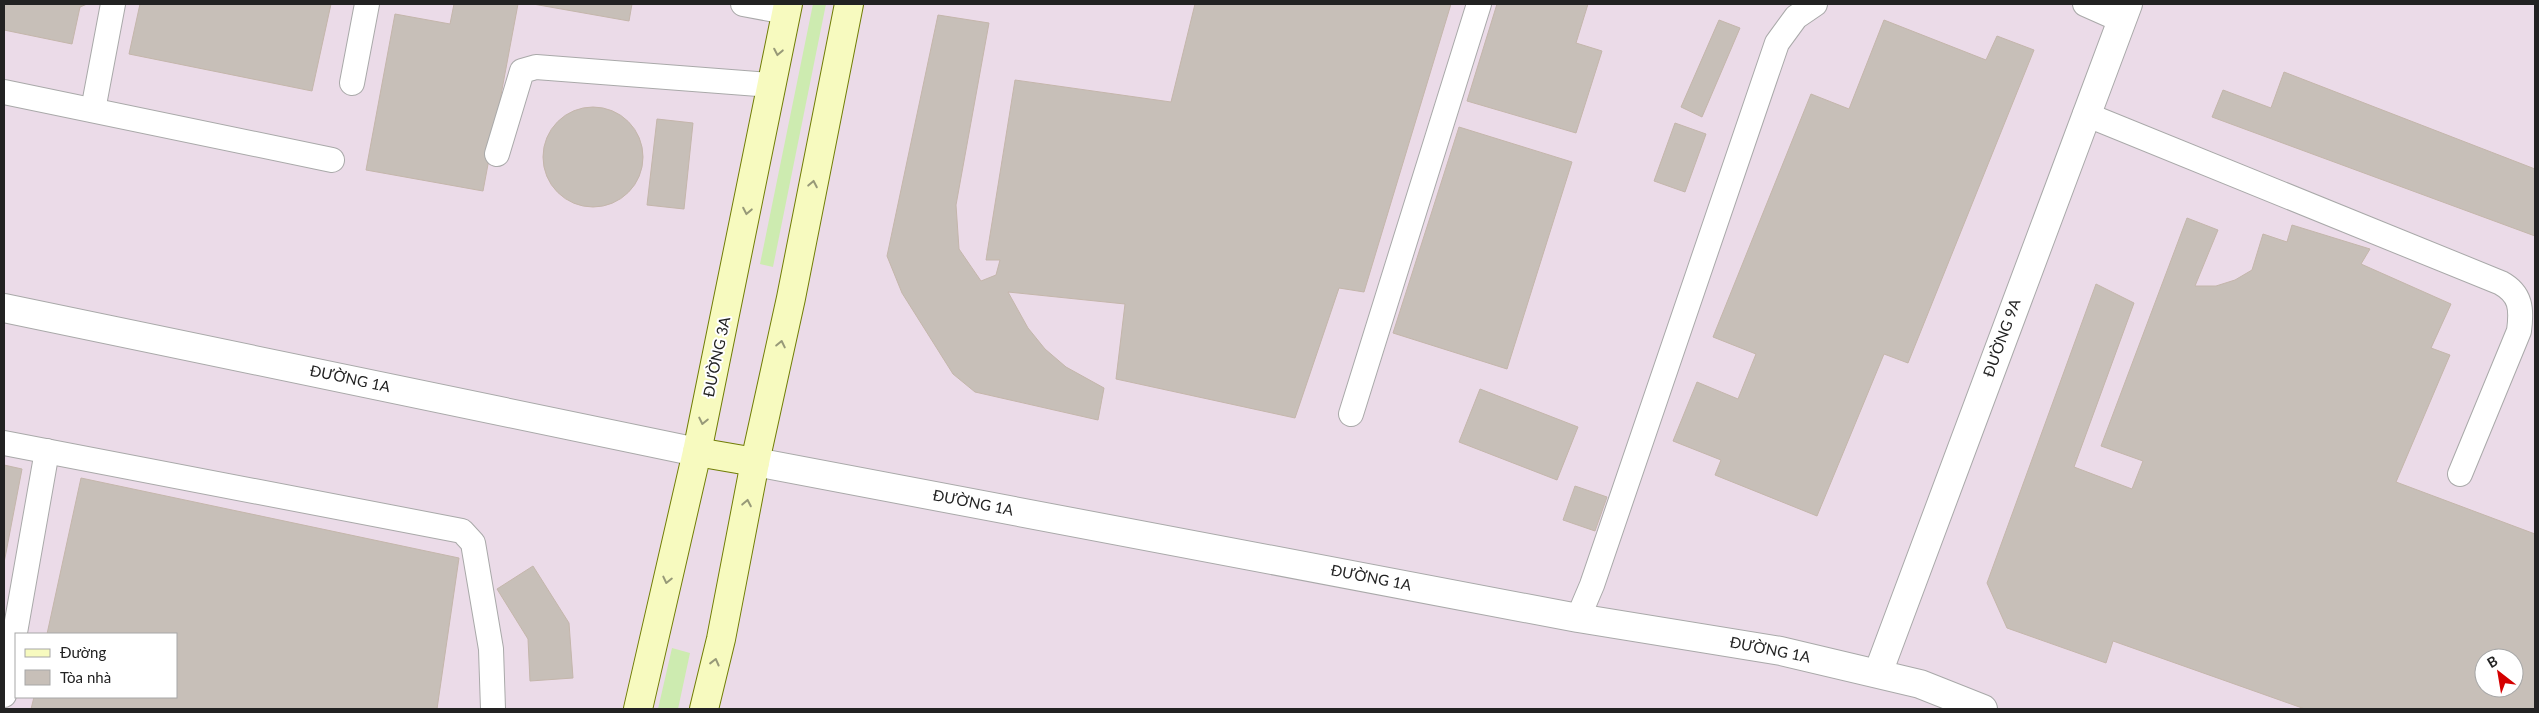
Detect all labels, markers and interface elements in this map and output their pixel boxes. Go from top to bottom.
one-way arrow [774,47,784,56]
one-way arrow [808,180,818,189]
one-way arrow [742,206,752,215]
street label: ĐƯỜNG 9A [1979,295,2024,379]
street label: ĐƯỜNG 3A [699,314,734,399]
one-way arrow [775,339,786,348]
street label: ĐƯỜNG 1A [308,361,393,396]
one-way arrow [698,417,709,426]
street label: ĐƯỜNG 1A [931,485,1016,519]
one-way arrow [742,498,752,507]
street label: ĐƯỜNG 1A [1329,560,1414,594]
one-way arrow [662,575,673,584]
street label: ĐƯỜNG 1A [1728,632,1813,666]
legend [15,633,178,698]
text: Đường [60,643,106,661]
north arrow [2474,648,2524,698]
text: B [2484,652,2500,671]
one-way arrow [709,657,720,666]
text: Tòa nhà [60,668,111,686]

